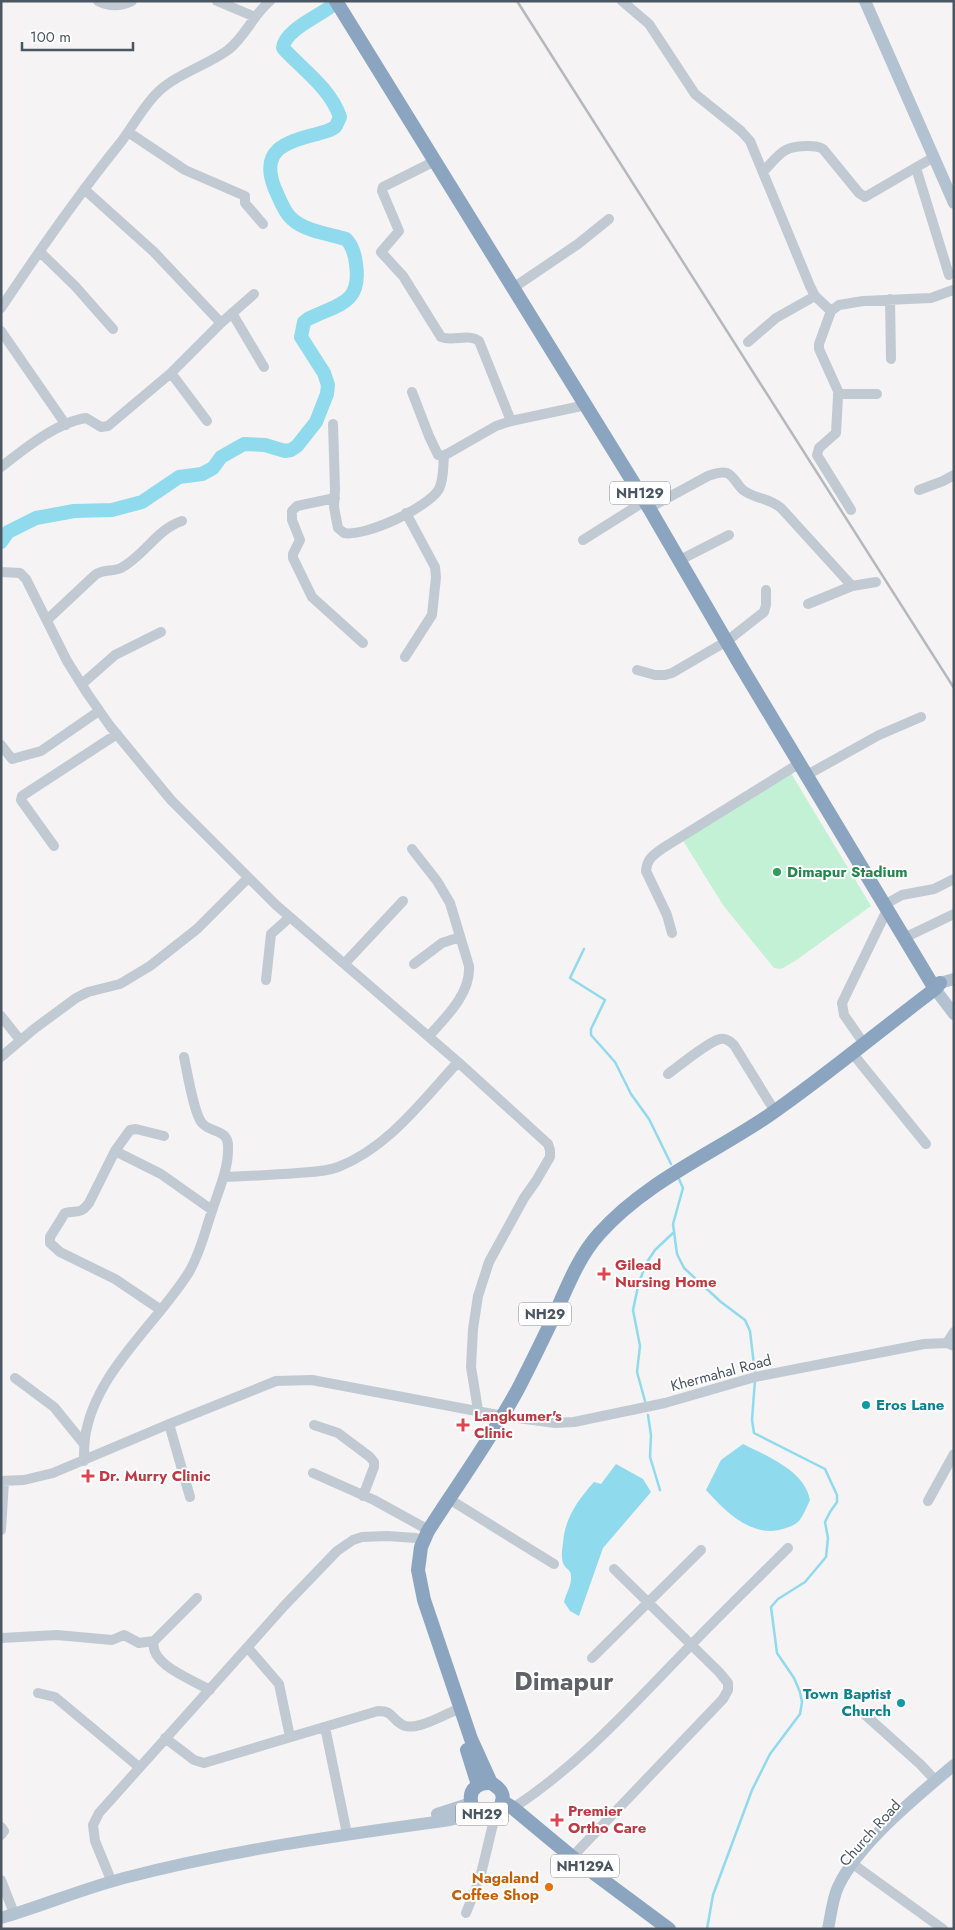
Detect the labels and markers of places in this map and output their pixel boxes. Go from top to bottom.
place label: Dimapur Stadium [787,861,908,883]
marker: Dimapur Stadium [771,866,783,878]
place label: Gilead Nursing Home [615,1254,717,1293]
marker: Gilead Nursing Home [597,1267,611,1281]
place label: Eros Lane [876,1394,945,1416]
marker: Eros Lane [860,1399,872,1411]
place label: Langkumer's Clinic [474,1405,562,1444]
marker: Langkumer's Clinic [456,1418,470,1432]
place label: Dr. Murry Clinic [99,1465,211,1487]
marker: Dr. Murry Clinic [81,1469,95,1483]
place label: Town Baptist Church [803,1683,891,1722]
marker: Town Baptist Church [895,1697,907,1709]
place label: Premier Ortho Care [568,1800,647,1839]
marker: Premier Ortho Care [550,1813,564,1827]
place label: Nagaland Coffee Shop [452,1867,539,1906]
marker: Nagaland Coffee Shop [543,1881,555,1893]

